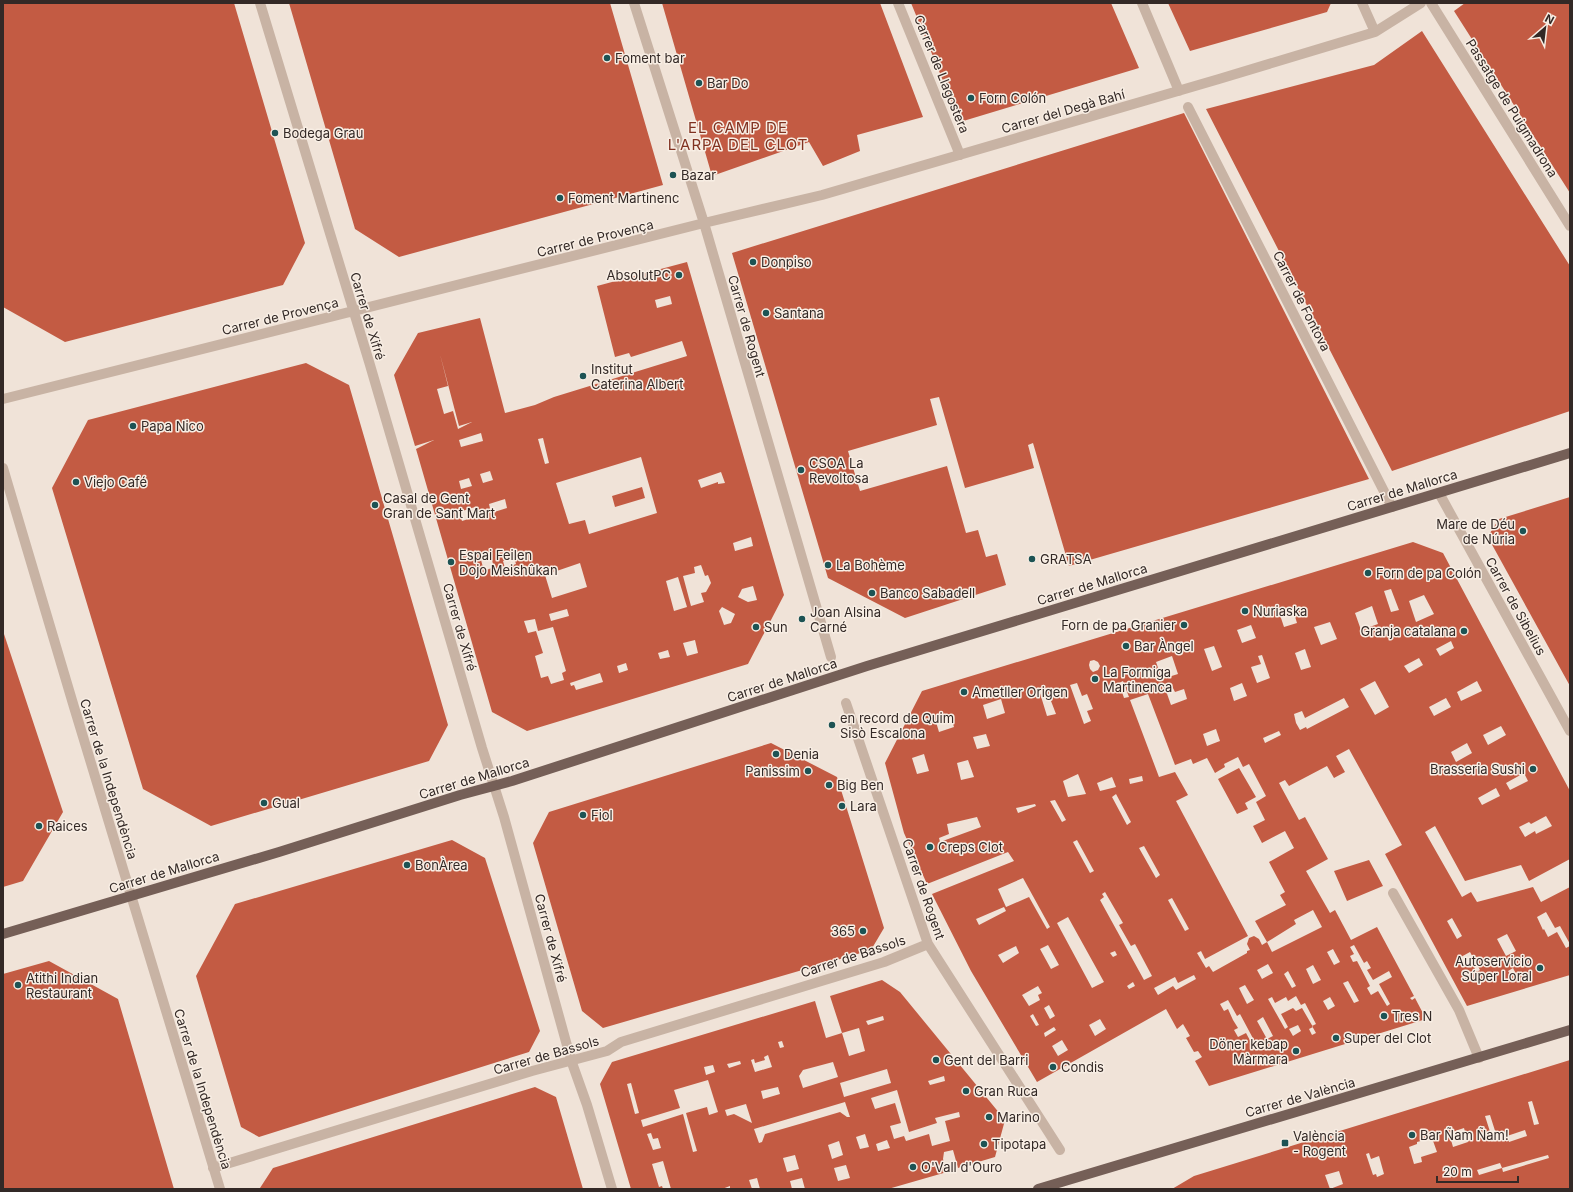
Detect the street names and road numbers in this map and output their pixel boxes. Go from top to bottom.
street label: Carrer de Llagostera [911,12,973,136]
street label: Passatge de Puigmadrona [1463,36,1561,180]
street label: Carrer del Degà Bahí [999,85,1127,136]
street label: Carrer de Provença [535,216,655,260]
street label: Carrer de Fontova [1270,248,1334,354]
street label: Carrer de Xifré [347,270,389,362]
street label: Carrer de Rogent [725,273,769,379]
street label: Carrer de Provença [220,294,340,338]
street label: Carrer de Mallorca [1345,466,1459,514]
street label: Carrer de Sibelius [1482,554,1550,658]
street label: Carrer de Mallorca [1035,560,1149,608]
street label: Carrer de Xifré [440,581,480,673]
street label: Carrer de Mallorca [725,655,839,705]
street label: Carrer de la Independència [77,697,141,861]
street label: Carrer de Mallorca [417,754,531,802]
street label: Carrer de Rogent [899,837,949,941]
street label: Carrer de Mallorca [107,848,221,896]
street label: Carrer de Xifré [531,892,571,984]
street label: Carrer de Bassols [799,931,908,980]
street label: Carrer de la Independència [171,1007,235,1171]
street label: Carrer de Bassols [491,1032,601,1078]
street label: Carrer de València [1243,1074,1357,1120]

